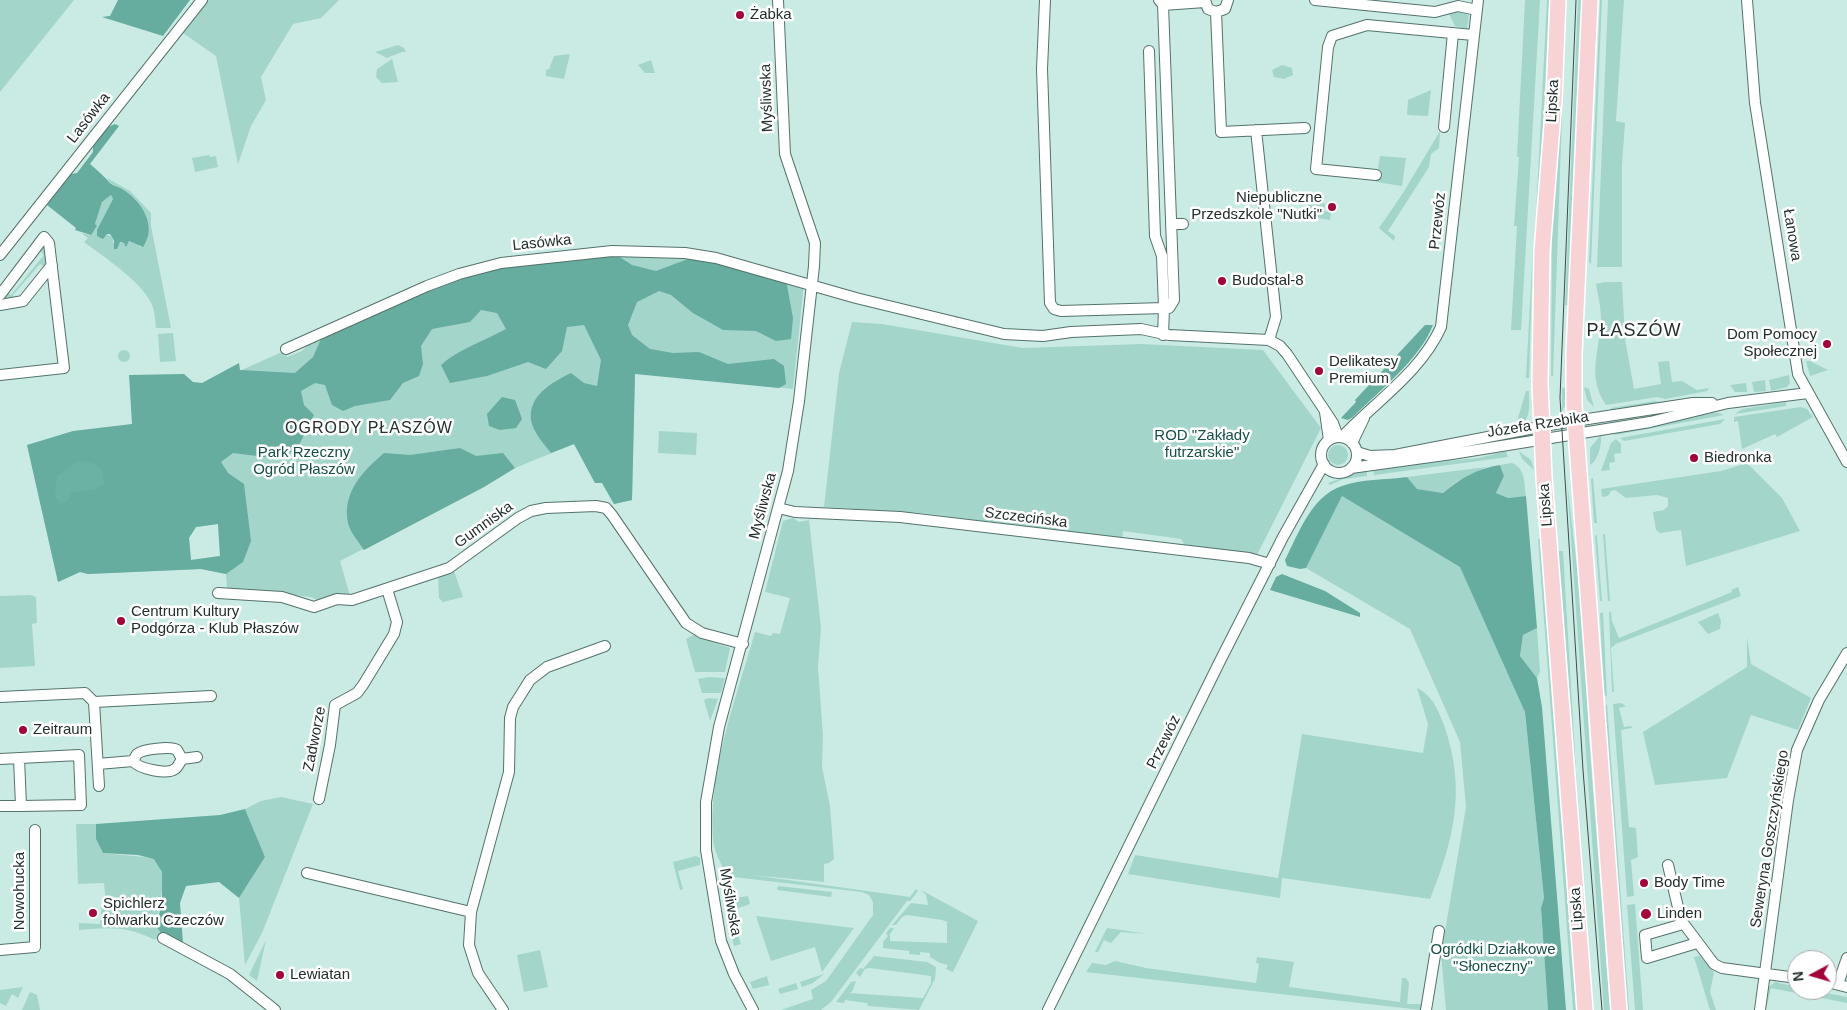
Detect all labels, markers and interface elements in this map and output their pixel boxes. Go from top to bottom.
place label: Żabka [750,6,792,24]
marker: Żabka [734,9,746,21]
street label: Myśliwska [757,64,777,132]
street label: Lipska [1543,79,1563,123]
street label: Lasówka [64,89,114,147]
place label: Niepubliczne Przedszkole "Nutki" [1191,189,1322,224]
street label: Przewóz [1426,191,1450,251]
marker: Niepubliczne Przedszkole "Nutki" [1326,201,1338,213]
street label: Łanowa [1779,208,1805,262]
street label: Lasówka [512,231,572,255]
place label: Budostal-8 [1232,272,1304,290]
marker: Budostal-8 [1216,275,1228,287]
district label: PŁASZÓW [1586,320,1682,342]
place label: Dom Pomocy Społecznej [1727,326,1817,361]
marker: Dom Pomocy Społecznej [1821,338,1833,350]
place label: Delikatesy Premium [1329,353,1398,388]
marker: Delikatesy Premium [1313,365,1325,377]
street label: Józefa Rzebika [1486,408,1590,442]
district label: OGRODY PŁASZÓW [283,419,455,439]
park label: ROD "Zakłady futrzarskie" [1154,427,1250,462]
park label: Park Rzeczny Ogród Płaszów [253,444,355,479]
place label: Biedronka [1704,449,1772,467]
marker: Biedronka [1688,452,1700,464]
street label: Myśliwska [745,471,781,541]
street label: Lipska [1536,483,1556,527]
street label: Gumniska [451,498,517,552]
street label: Szczecińska [984,504,1068,532]
place label: Centrum Kultury Podgórza - Klub Płaszów [131,603,299,638]
marker: Centrum Kultury Podgórza - Klub Płaszów [115,615,127,627]
street label: Zadworze [300,705,330,773]
street label: Przewóz [1143,712,1185,772]
place label: Zeitraum [33,721,92,739]
marker: Zeitraum [17,724,29,736]
street label: Seweryna Goszczyńskiego [1747,749,1793,929]
street label: Nowohucka [11,852,29,930]
street label: Myśliwska [715,867,745,937]
place label: Body Time [1654,874,1725,892]
marker: Body Time [1638,877,1650,889]
street label: Lipska [1567,887,1587,931]
place label: Spichlerz folwarku Czeczów [103,895,224,930]
place label: Linden [1657,905,1702,923]
marker: Spichlerz folwarku Czeczów [87,907,99,919]
marker: Linden [1639,907,1653,921]
park label: Ogródki Działkowe "Słoneczny" [1430,941,1556,976]
north arrow [1787,950,1837,1000]
place label: Lewiatan [290,966,350,984]
marker: Lewiatan [274,969,286,981]
text: N [1790,971,1807,982]

